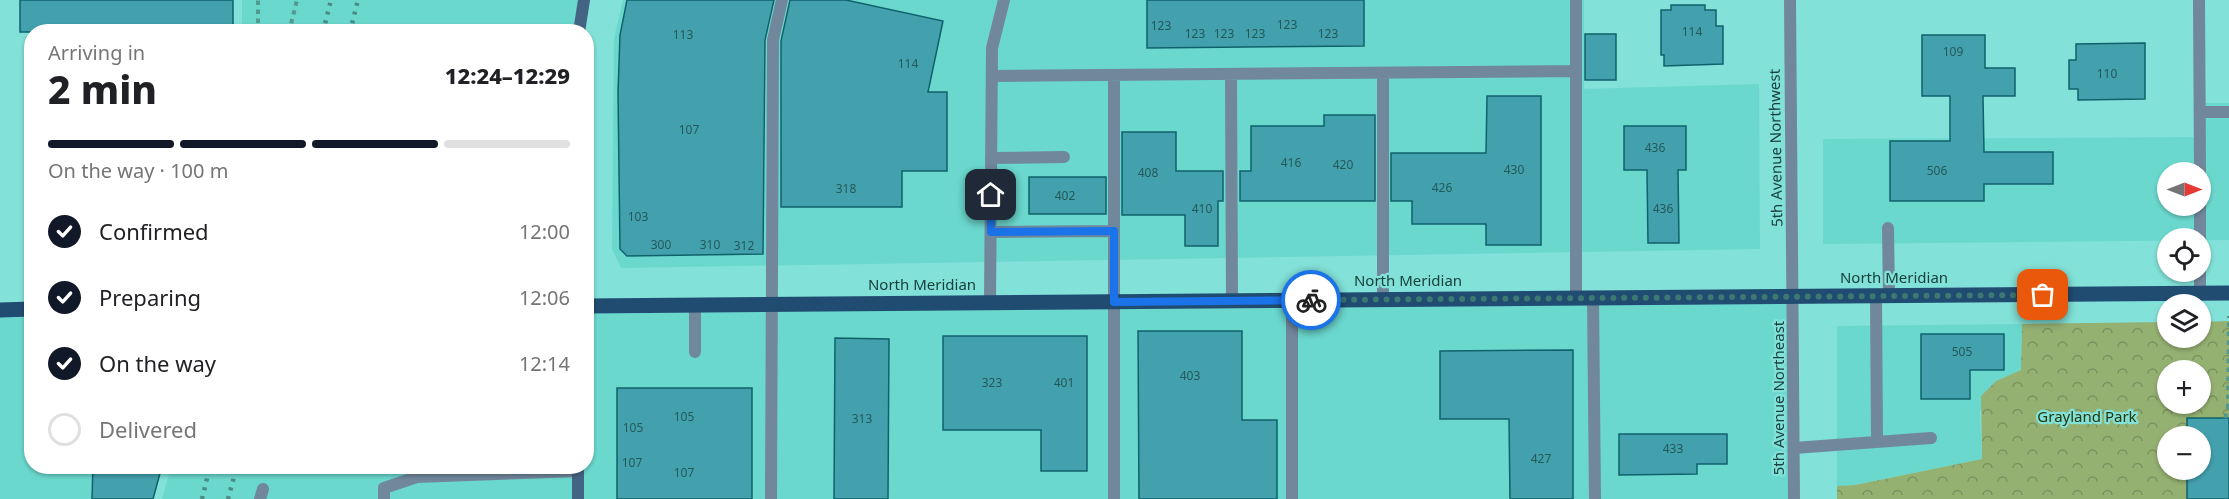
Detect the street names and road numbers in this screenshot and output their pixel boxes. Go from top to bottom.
street label: 5th Avenue Northwest [1764,68,1786,227]
street label: North Meridian [1840,267,1948,287]
street label: North Meridian [1354,270,1462,290]
street label: North Meridian [868,274,976,294]
street label: 5th Avenue Northeast [1768,320,1788,475]

